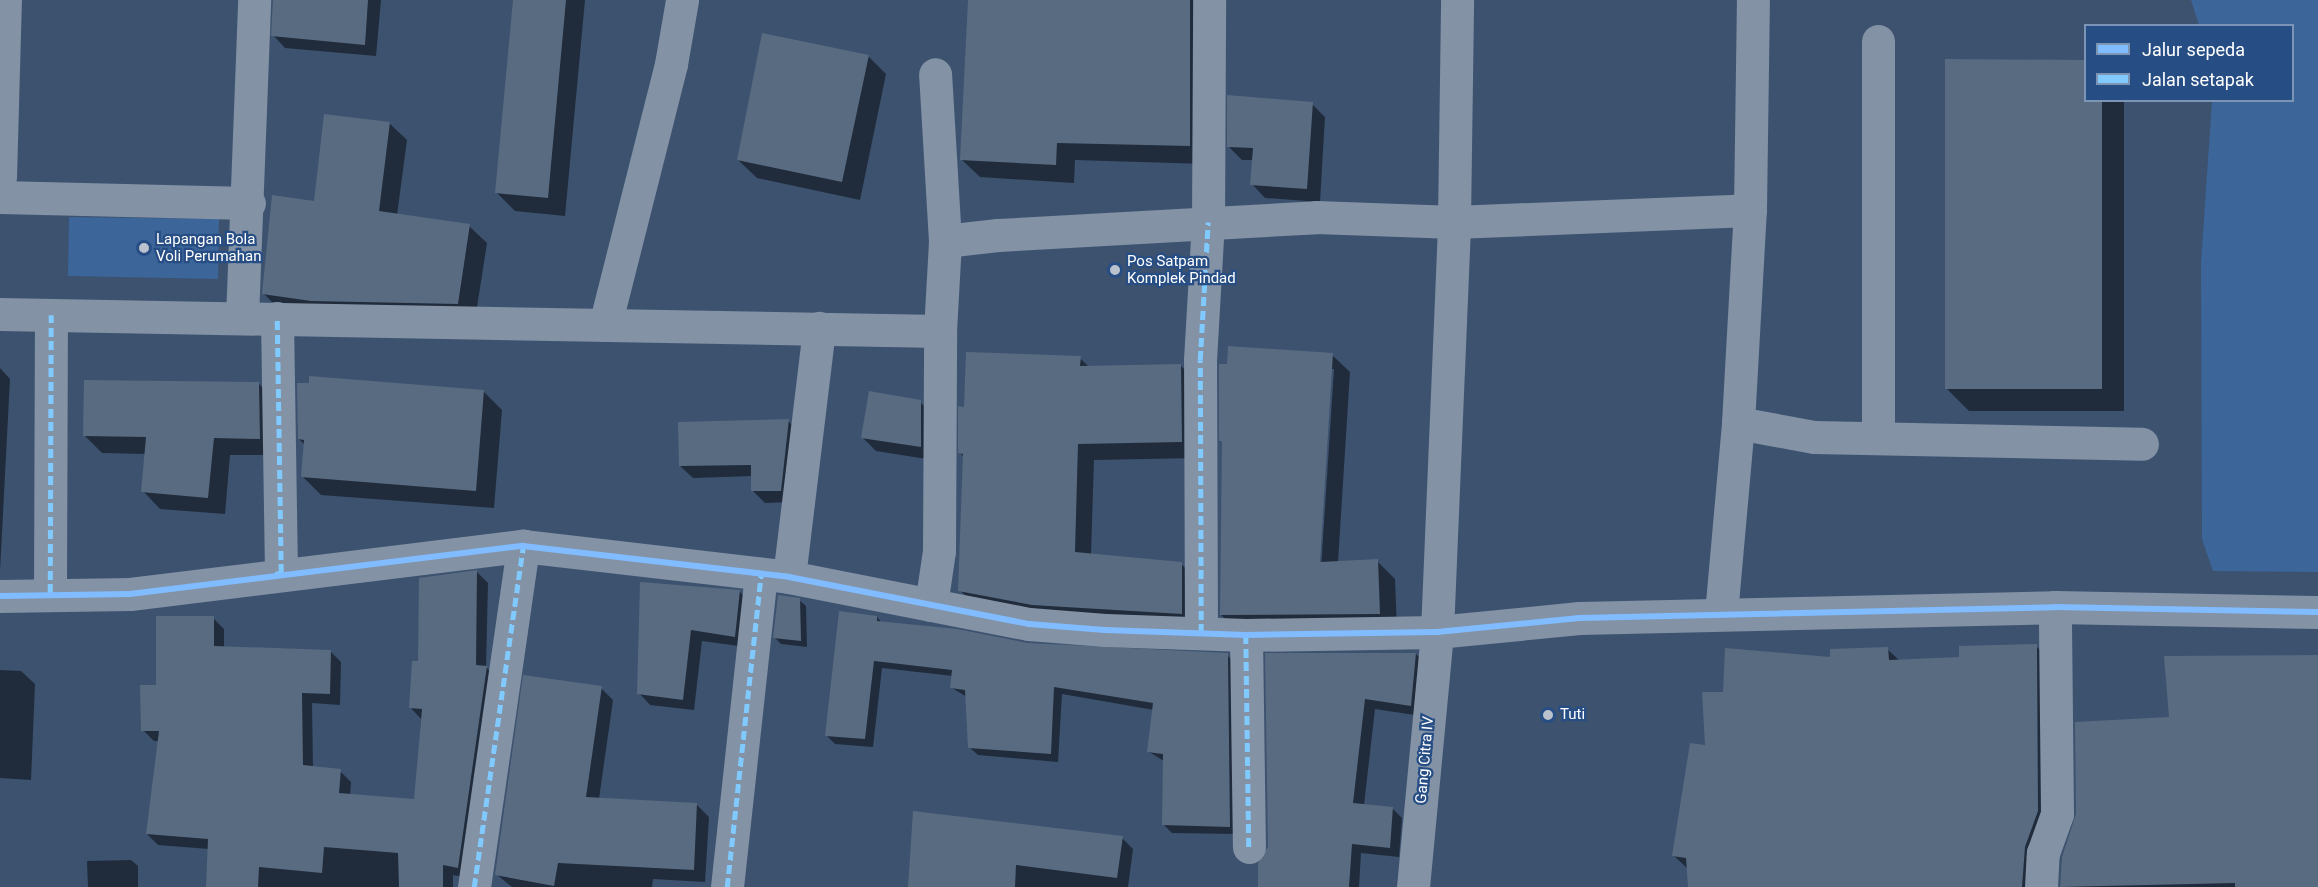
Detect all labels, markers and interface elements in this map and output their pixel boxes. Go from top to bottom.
legend [2084,24,2294,102]
text: Jalur sepeda [2142,39,2245,60]
text: Jalan setapak [2142,69,2254,90]
place label: Lapangan Bola Voli Perumahan [156,230,261,265]
marker: Lapangan Bola Voli Perumahan [137,241,151,255]
place label: Pos Satpam Komplek Pindad [1127,252,1236,287]
marker: Pos Satpam Komplek Pindad [1108,263,1122,277]
place label: Tuti [1560,706,1585,724]
marker: Tuti [1541,708,1555,722]
street label: Gang Citra IV [1412,716,1438,804]

